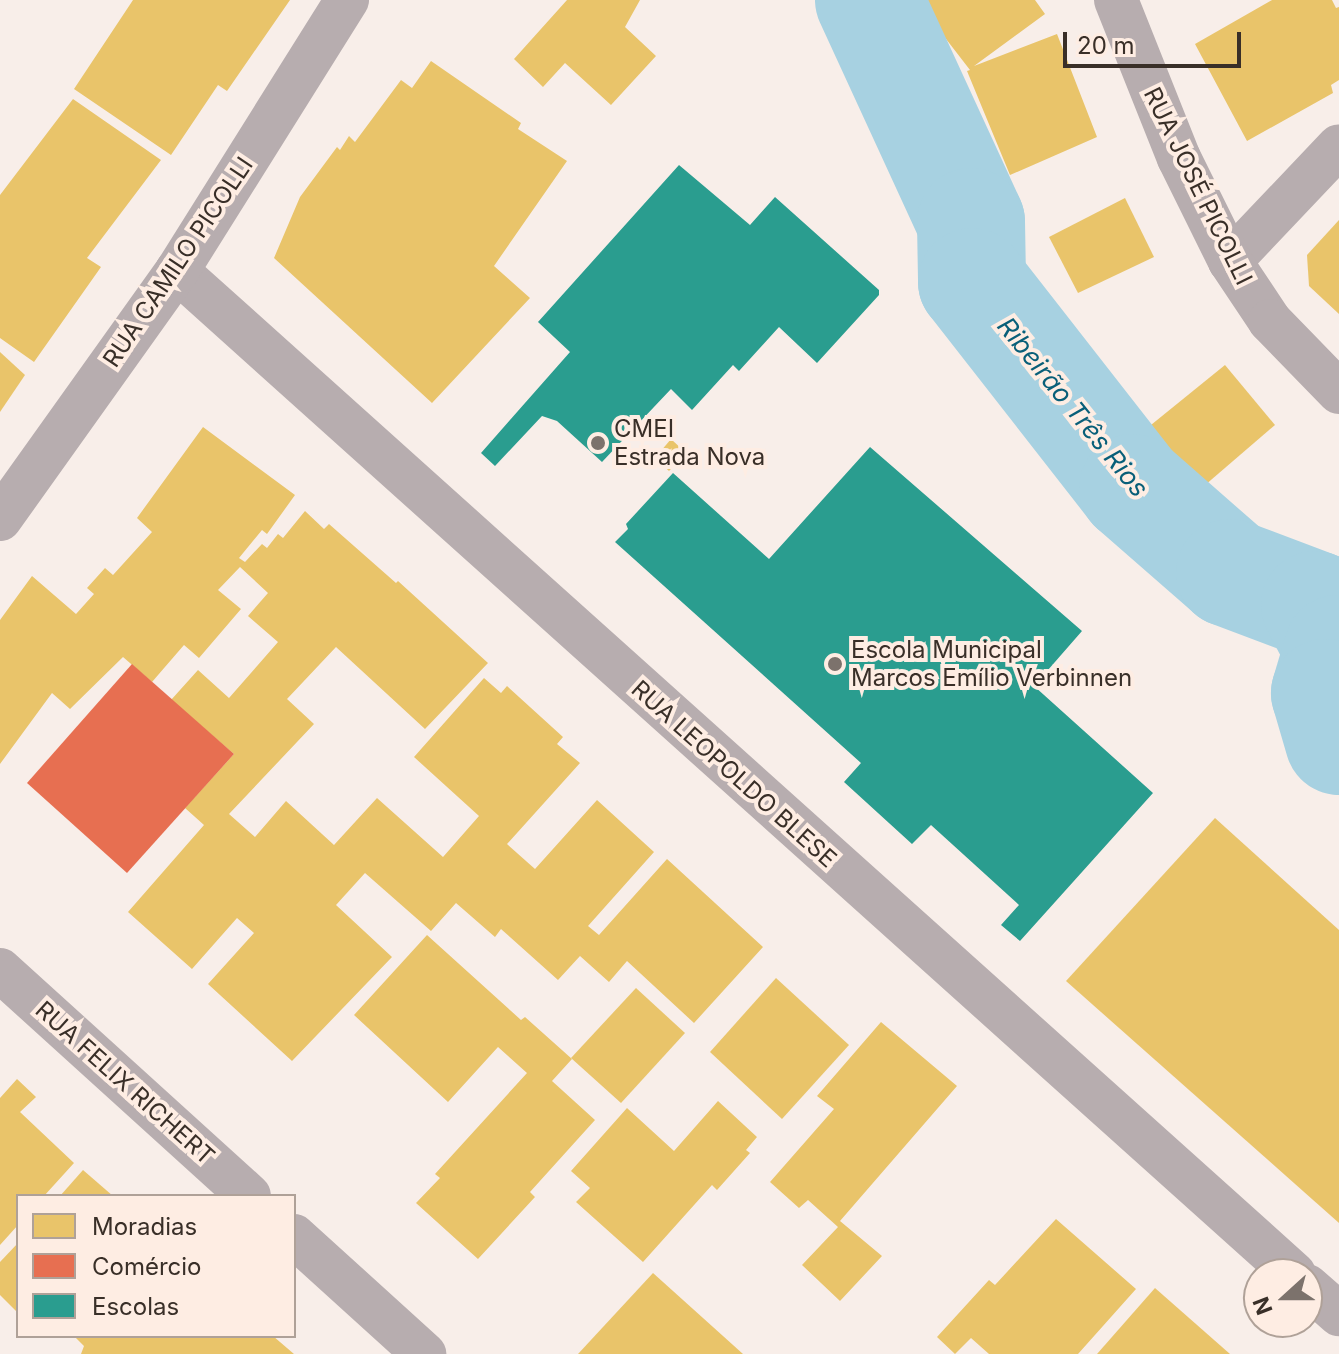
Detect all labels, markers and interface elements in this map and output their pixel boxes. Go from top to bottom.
scale bar [1067,16,1245,66]
text: 20 m [1077,31,1135,60]
street label: RUA JOSÉ PICOLLI [1138,83,1258,289]
street label: RUA CAMILO PICOLLI [97,152,259,372]
water label: Ribeirão Três Rios [991,311,1155,503]
place label: CMEI Estrada Nova [614,415,765,471]
marker: CMEI Estrada Nova [589,434,607,452]
place label: Escola Municipal Marcos Emílio Verbinnen [851,636,1132,692]
marker: Escola Municipal Marcos Emílio Verbinnen [826,655,844,673]
street label: RUA LEOPOLDO BLESE [626,674,842,874]
street label: RUA FELIX RICHERT [30,995,220,1171]
legend [16,1194,296,1338]
text: Moradias [92,1212,197,1241]
text: Comércio [92,1252,202,1281]
north arrow [1243,1258,1323,1338]
text: Escolas [92,1292,179,1321]
text: N [1247,1293,1278,1318]

